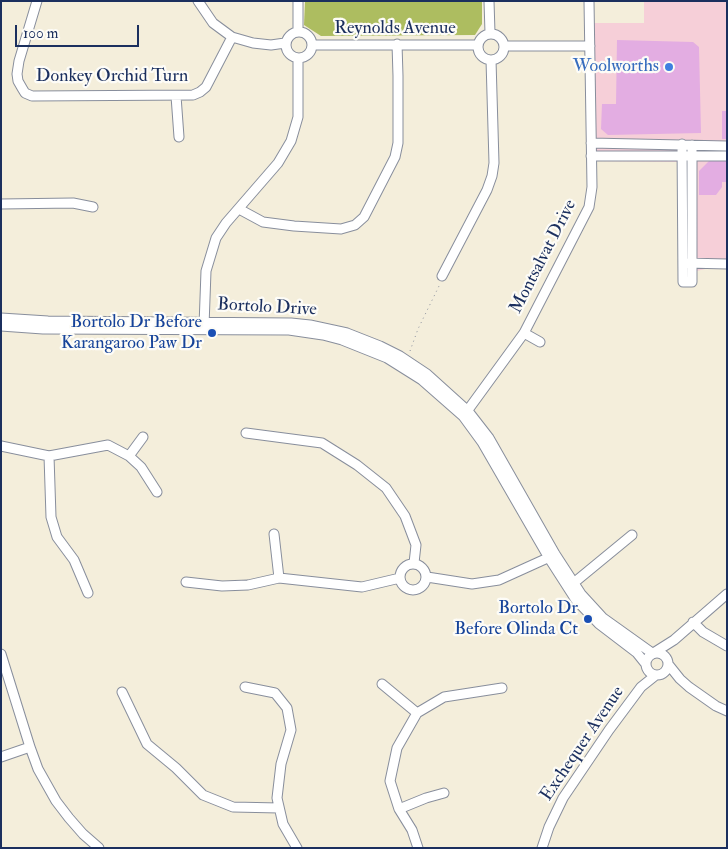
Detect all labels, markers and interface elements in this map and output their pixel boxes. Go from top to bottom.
scale bar [18,15,141,47]
street label: Reynolds Avenue [334,18,456,40]
text: 100 m [23,24,58,43]
place label: Woolworths [573,56,659,78]
marker: Woolworths [663,61,675,73]
street label: Donkey Orchid Turn [36,66,188,88]
street label: Montsalvat Drive [506,197,582,317]
street label: Bortolo Drive [217,295,317,321]
place label: Bortolo Dr Before Karangaroo Paw Dr [61,312,202,354]
marker: Bortolo Dr Before Karangaroo Paw Dr [206,327,218,339]
place label: Bortolo Dr Before Olinda Ct [454,598,578,640]
marker: Bortolo Dr Before Olinda Ct [582,613,594,625]
street label: Exchequer Avenue [537,682,629,806]

